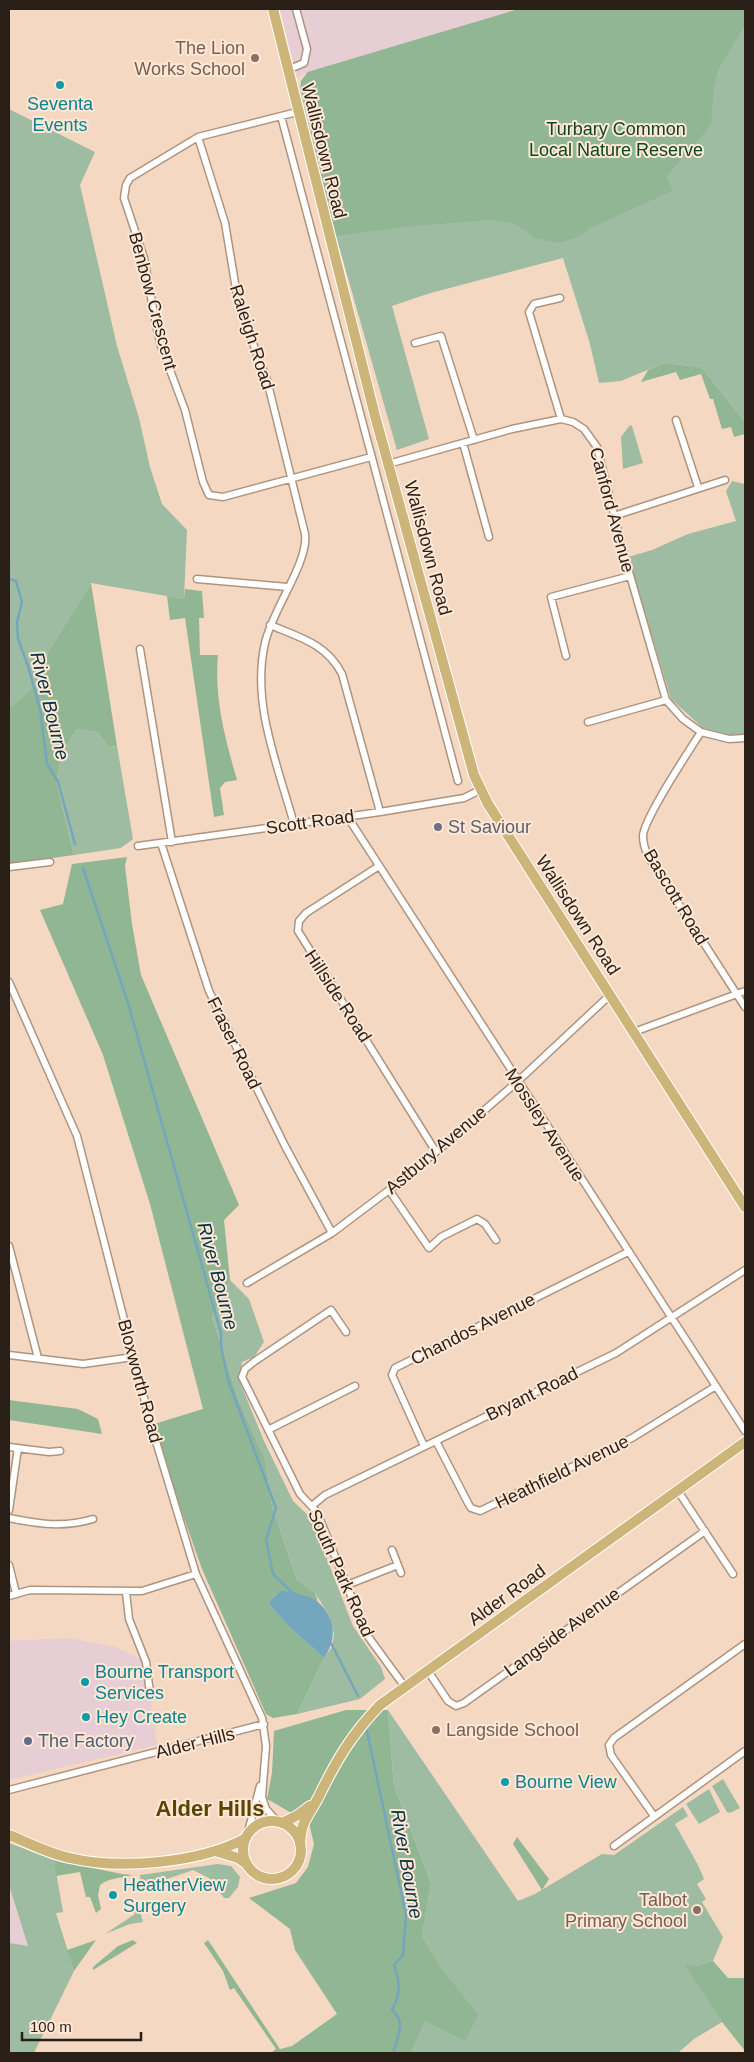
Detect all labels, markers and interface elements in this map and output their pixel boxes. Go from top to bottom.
place label: The Lion Works School [134,38,245,79]
marker: The Lion Works School [249,52,261,64]
marker: Seventa Events [54,79,66,91]
street label: Wallisdown Road [298,81,350,221]
place label: Seventa Events [27,94,94,135]
park label: Turbary Common Local Nature Reserve [529,119,703,160]
street label: Benbow Crescent [125,230,181,372]
street label: Raleigh Road [226,282,278,392]
street label: Canford Avenue [586,445,638,575]
street label: Wallisdown Road [400,479,456,617]
water label: River Bourne [26,650,74,762]
street label: Scott Road [265,806,355,838]
place label: St Saviour [448,817,531,837]
marker: St Saviour [432,821,444,833]
street label: Bascott Road [640,846,712,948]
street label: Wallisdown Road [532,852,624,978]
street label: Hillside Road [301,946,375,1046]
street label: Fraser Road [203,994,265,1092]
street label: Mossley Avenue [501,1065,589,1185]
street label: Astbury Avenue [381,1102,491,1198]
water label: River Bourne [194,1220,242,1332]
street label: Chandos Avenue [408,1289,538,1369]
street label: Bloxworth Road [114,1317,166,1445]
street label: Bryant Road [483,1363,581,1425]
street label: Heathfield Avenue [492,1431,632,1513]
street label: South Park Road [304,1506,378,1640]
street label: Alder Road [465,1560,549,1630]
street label: Langside Avenue [500,1583,624,1681]
place label: Bourne Transport Services [95,1662,234,1703]
marker: Bourne Transport Services [79,1676,91,1688]
place label: Hey Create [96,1707,187,1727]
marker: Hey Create [80,1711,92,1723]
place label: Langside School [446,1720,579,1740]
street label: Alder Hills [153,1723,237,1763]
marker: Langside School [430,1724,442,1736]
place label: The Factory [38,1731,134,1751]
marker: The Factory [22,1735,34,1747]
place label: Bourne View [515,1772,618,1792]
marker: Bourne View [499,1776,511,1788]
district label: Alder Hills [156,1796,264,1821]
water label: River Bourne [387,1808,427,1920]
place label: HeatherView Surgery [123,1875,227,1916]
marker: HeatherView Surgery [107,1889,119,1901]
place label: Talbot Primary School [565,1890,687,1931]
marker: Talbot Primary School [691,1904,703,1916]
scale bar [22,2010,141,2042]
text: 100 m [30,2018,72,2035]

